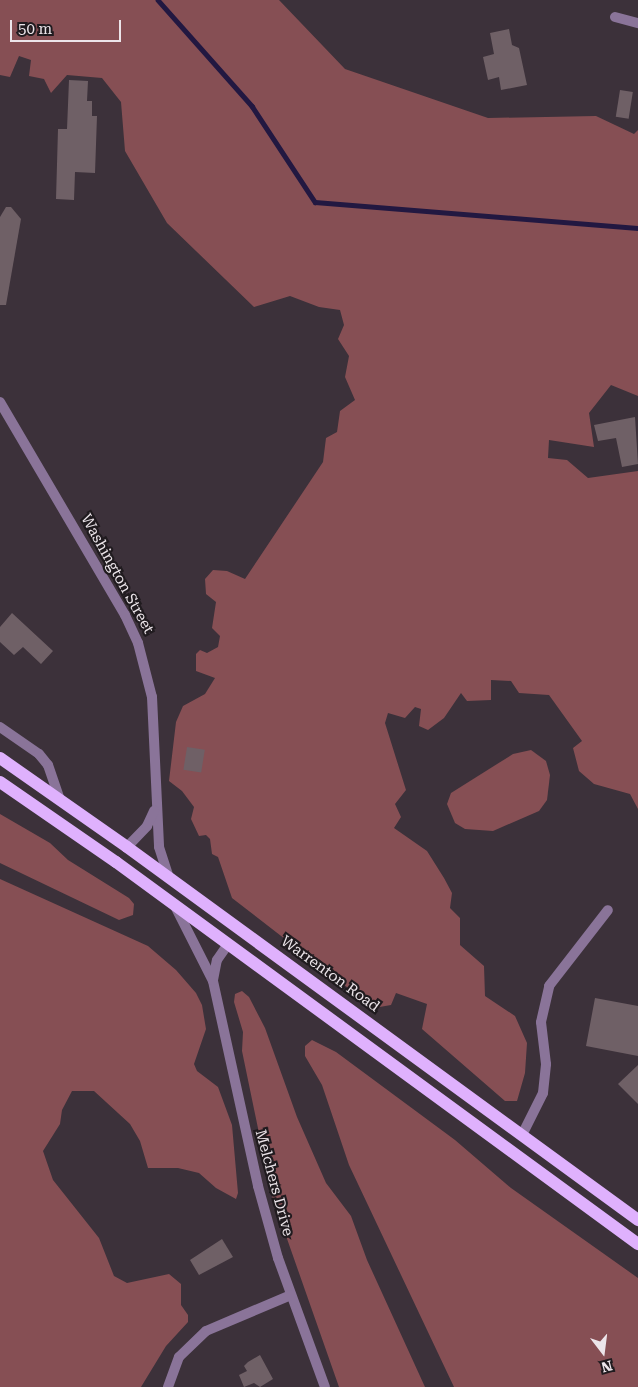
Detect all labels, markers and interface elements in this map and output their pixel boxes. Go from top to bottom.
scale bar [12,10,124,42]
text: 50 m [18,20,52,38]
street label: Washington Street [77,511,157,637]
street label: Warrenton Road [277,932,383,1016]
street label: Melchers Drive [251,1128,297,1238]
north arrow [578,1327,628,1377]
text: N [600,1357,614,1376]

